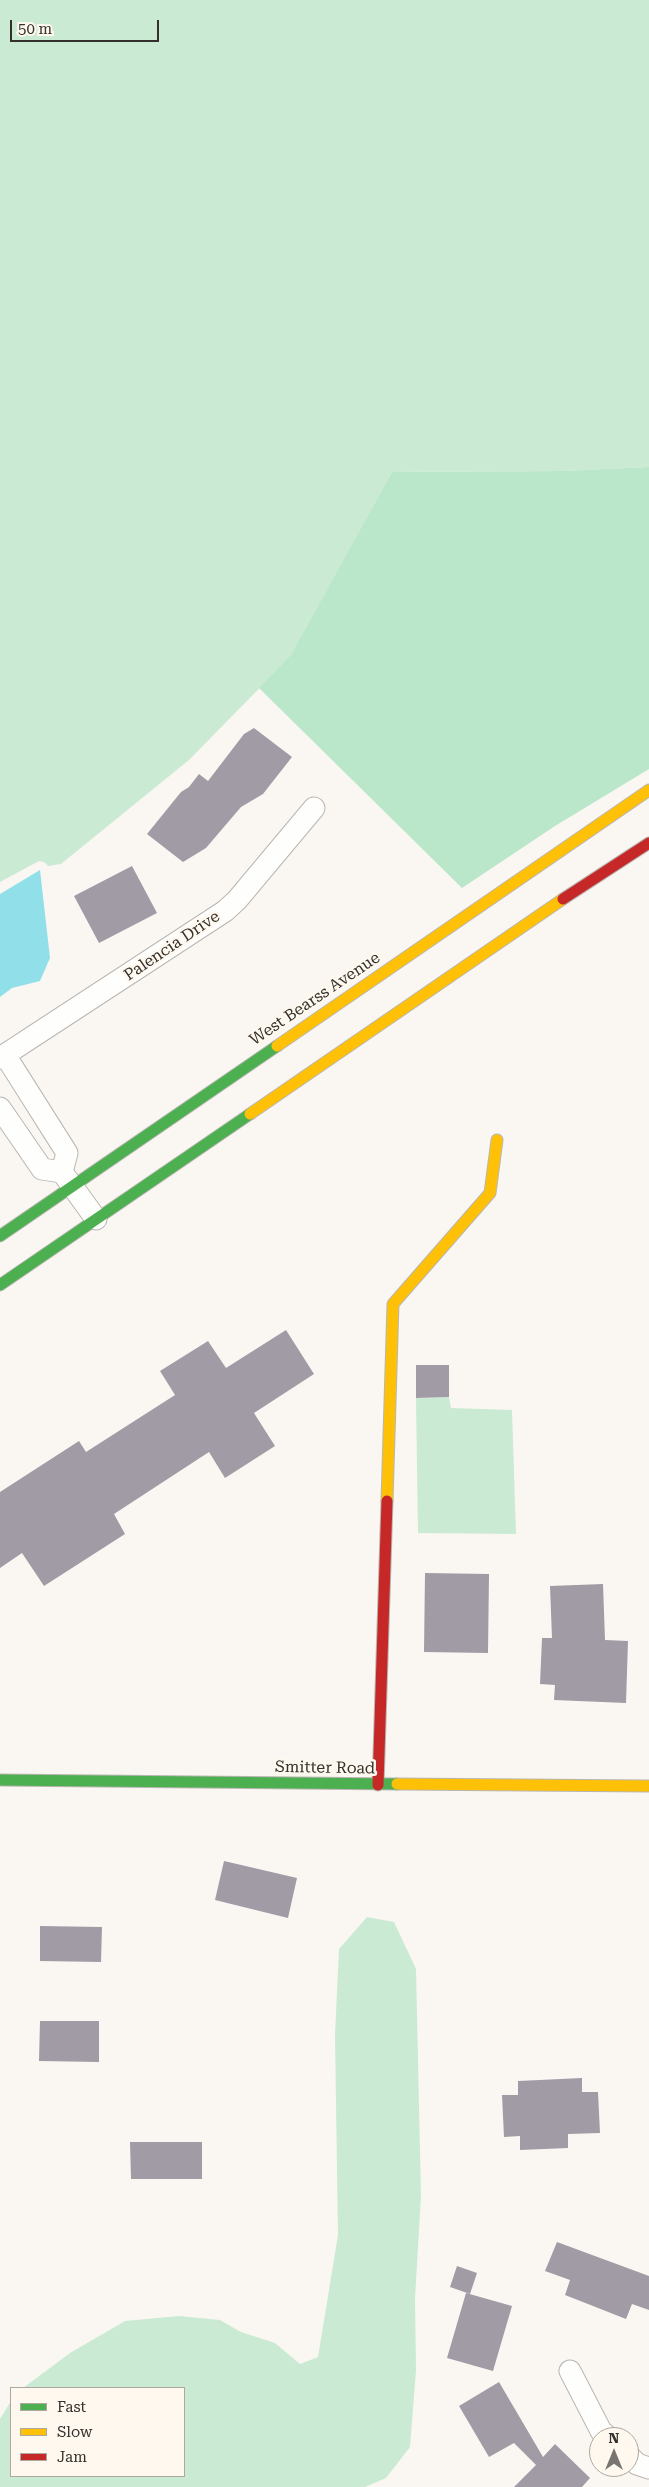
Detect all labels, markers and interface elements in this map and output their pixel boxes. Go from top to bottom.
scale bar [12,10,161,42]
text: 50 m [18,20,52,38]
street label: Palencia Drive [121,907,223,985]
street label: West Bearss Avenue [246,948,384,1050]
street label: Smitter Road [275,1758,375,1778]
legend [10,2387,185,2477]
text: Fast [57,2398,86,2416]
text: Slow [57,2423,92,2441]
north arrow [589,2427,639,2477]
text: N [609,2430,619,2446]
text: Jam [57,2448,87,2466]

